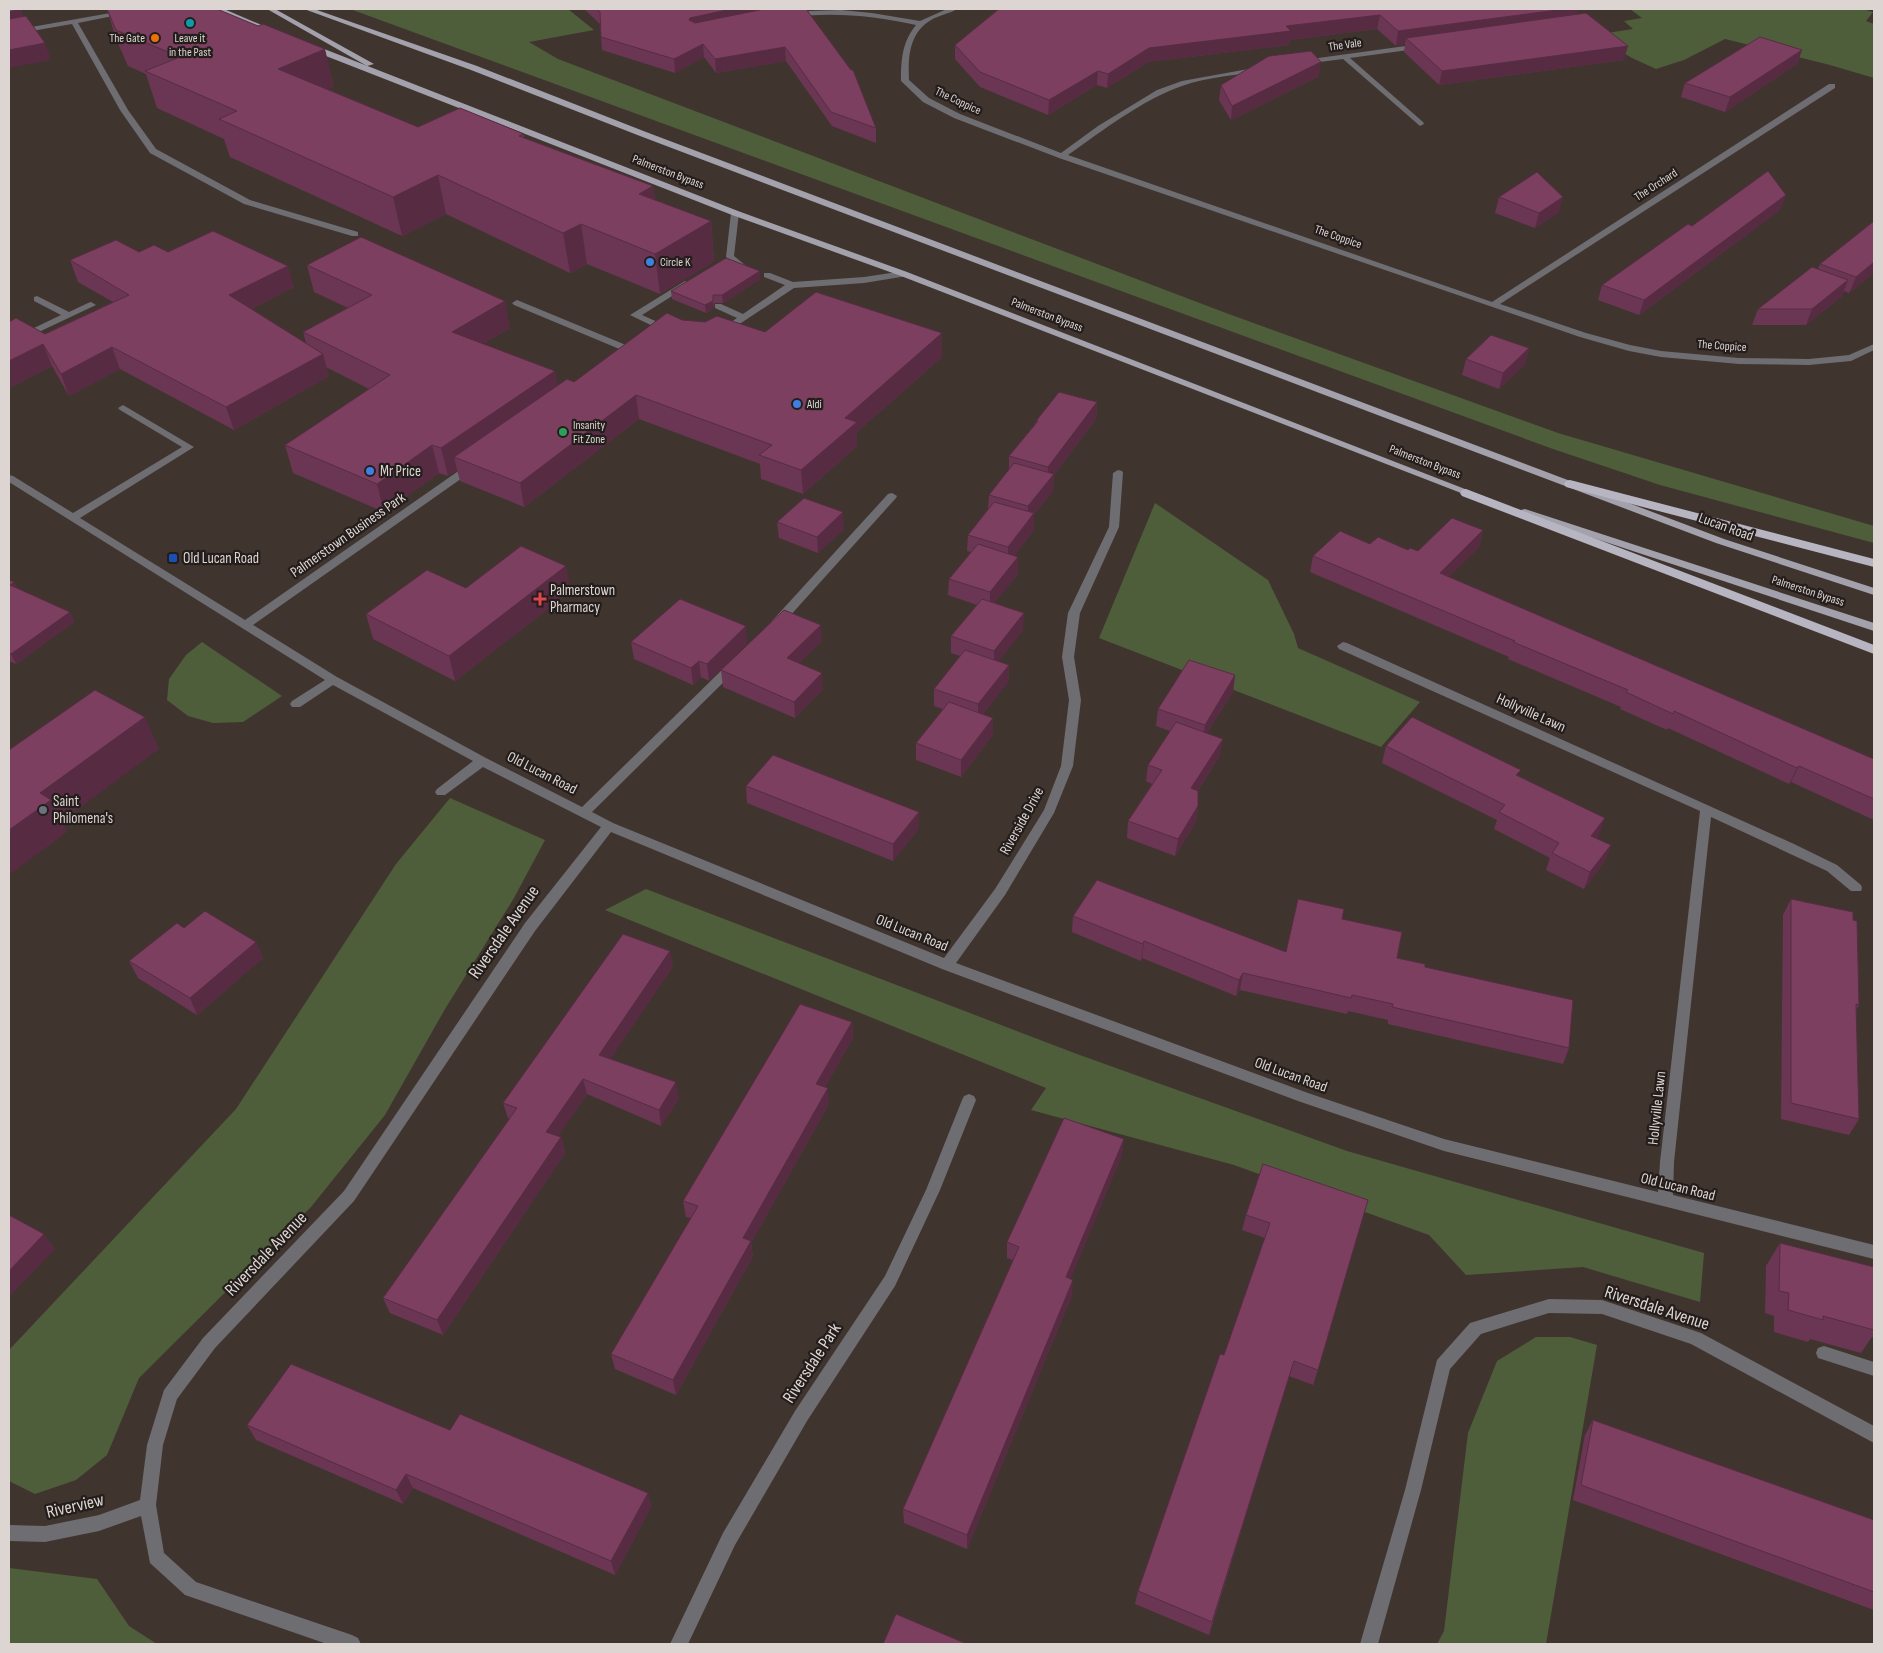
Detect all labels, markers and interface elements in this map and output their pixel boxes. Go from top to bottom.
marker: Leave it in the Past [184,17,196,29]
place label: The Gate [109,31,145,46]
place label: Leave it in the Past [169,31,211,60]
marker: The Gate [149,32,161,44]
street label: The Vale [1327,35,1363,55]
street label: The Coppice [933,84,984,118]
street label: Palmerston Bypass [630,151,706,193]
street label: The Orchard [1632,165,1680,205]
street label: The Coppice [1312,222,1364,252]
place label: Circle K [660,255,691,270]
marker: Circle K [644,256,656,268]
street label: Palmerston Bypass [1009,294,1085,336]
street label: The Coppice [1697,337,1747,355]
place label: Aldi [806,397,822,412]
marker: Aldi [791,398,803,410]
place label: Insanity Fit Zone [573,418,605,447]
marker: Insanity Fit Zone [557,426,569,438]
street label: Palmerston Bypass [1387,441,1463,483]
place label: Mr Price [380,462,421,481]
marker: Mr Price [364,465,376,477]
street label: Palmerstown Business Park [287,488,409,582]
street label: Lucan Road [1696,508,1756,546]
place label: Old Lucan Road [183,549,259,568]
marker: Old Lucan Road [167,552,179,564]
street label: Palmerston Bypass [1770,572,1846,610]
place label: Palmerstown Pharmacy [550,581,615,617]
marker: Palmerstown Pharmacy [534,593,546,605]
street label: Hollyville Lawn [1493,689,1569,737]
street label: Old Lucan Road [504,747,580,799]
street label: Riverside Drive [996,784,1048,858]
place label: Saint Philomena's [53,792,113,828]
marker: Saint Philomena's [37,804,49,816]
street label: Riversdale Avenue [464,881,544,983]
street label: Old Lucan Road [873,910,951,956]
street label: Old Lucan Road [1252,1053,1330,1097]
street label: Hollyville Lawn [1644,1070,1670,1146]
street label: Old Lucan Road [1639,1169,1717,1205]
street label: Riversdale Avenue [221,1208,311,1300]
street label: Riversdale Avenue [1602,1281,1712,1335]
street label: Riversdale Park [778,1319,846,1407]
street label: Riverview [44,1489,106,1523]

